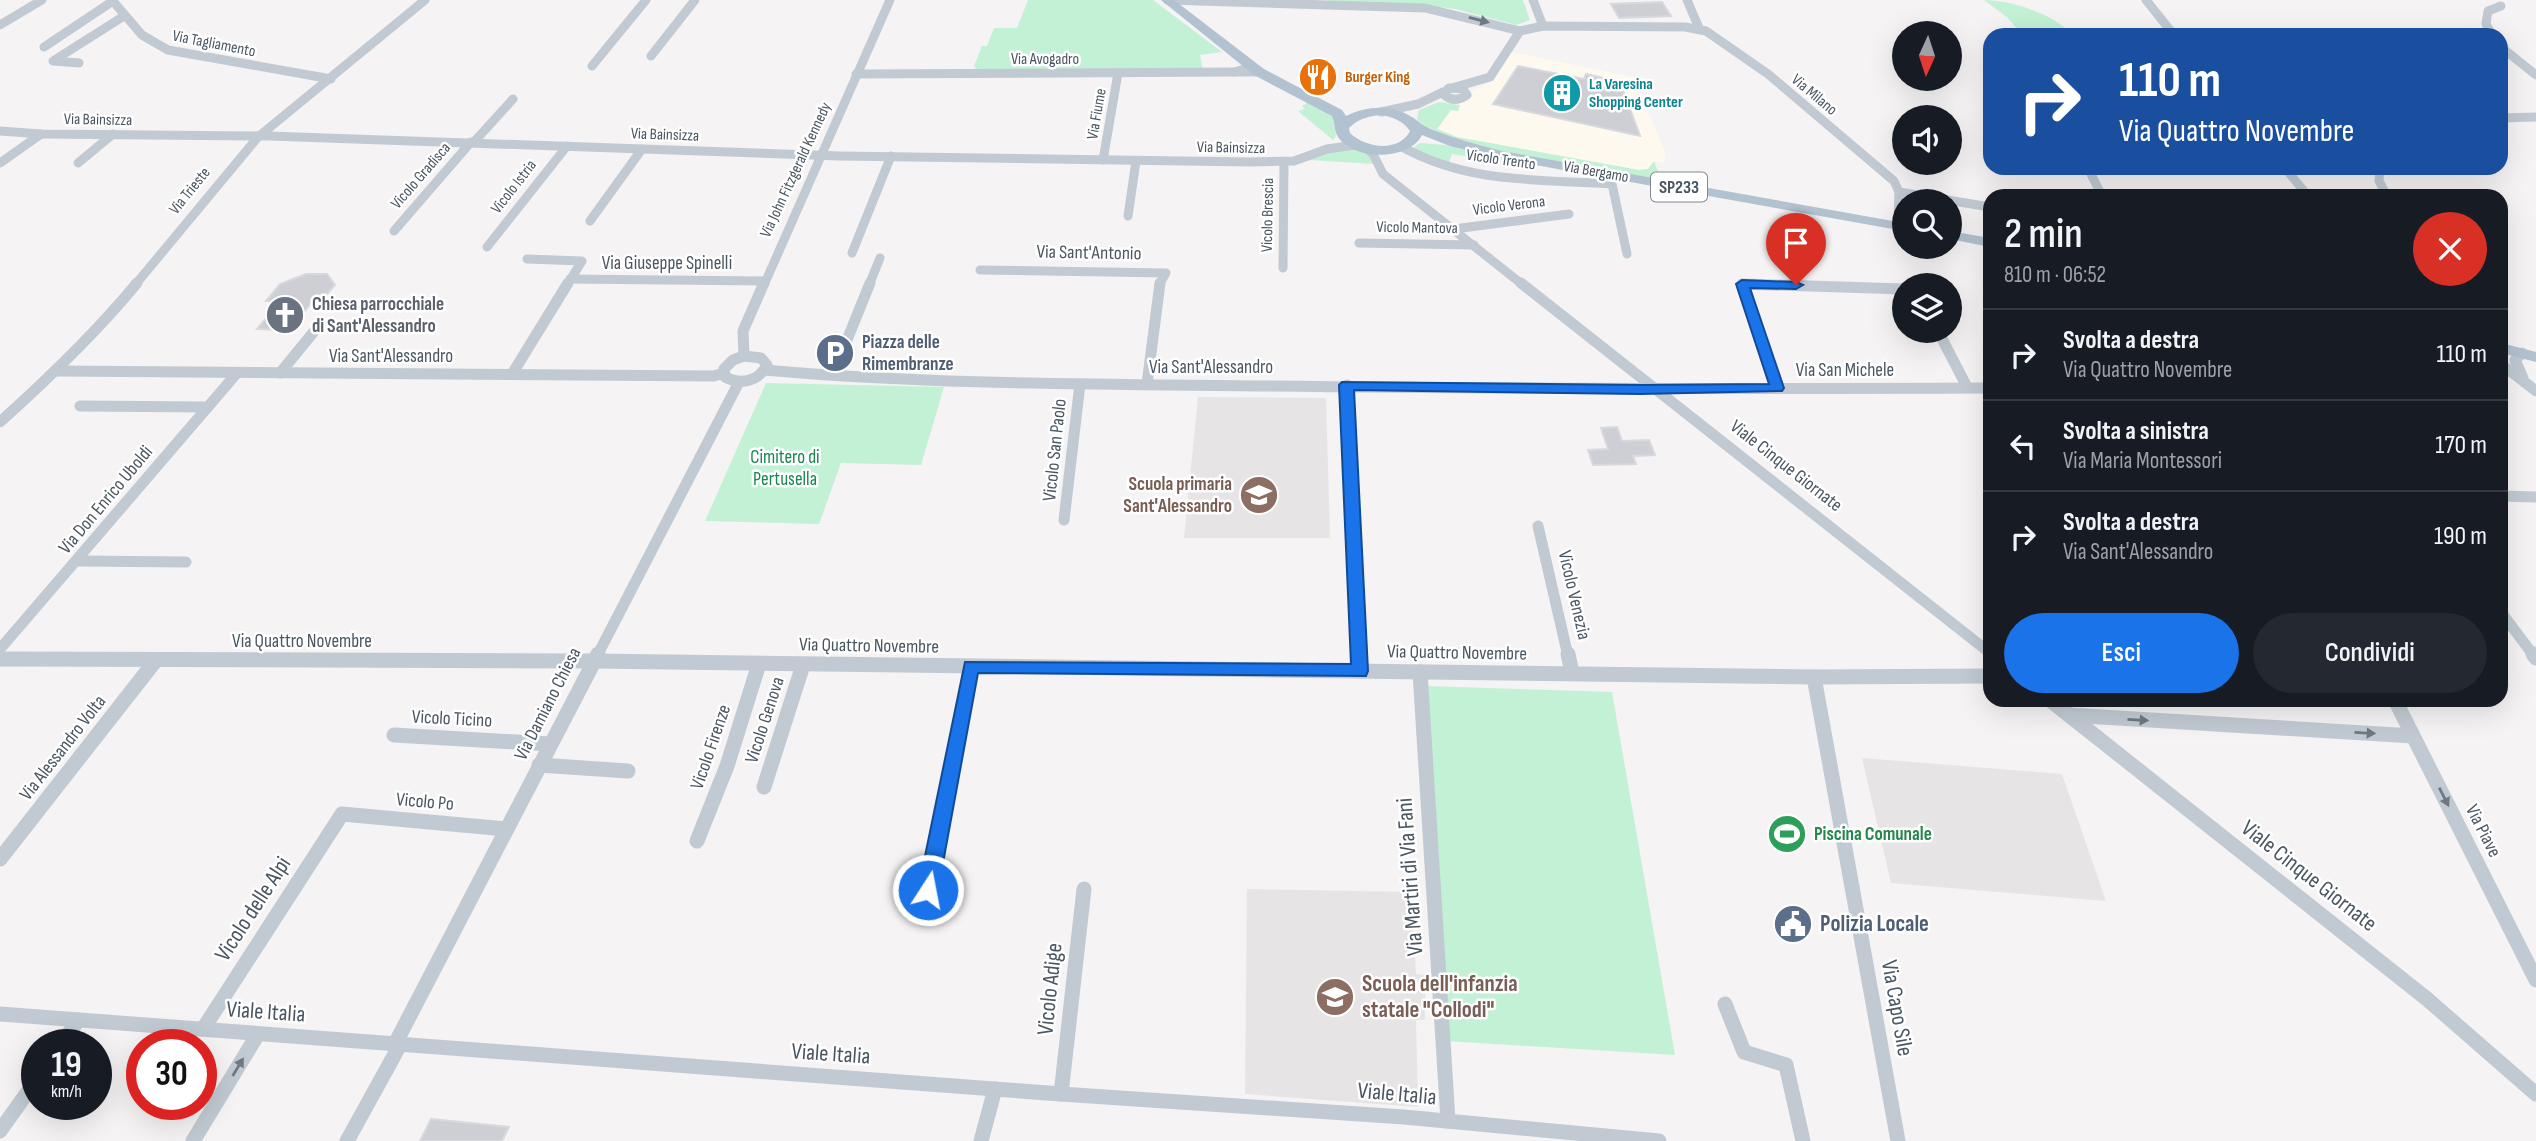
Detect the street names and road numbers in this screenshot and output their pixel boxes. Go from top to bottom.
street label: Via Tagliamento [171,27,257,61]
street label: Via Avogadro [1011,50,1079,69]
street label: Via Milano [1787,70,1841,120]
street label: Via Fiume [1083,87,1111,141]
street label: Via John Fitzgerald Kennedy [756,99,836,241]
street label: Via Bainsizza [64,110,132,130]
street label: Via Bainsizza [630,124,700,146]
street label: Via Bainsizza [1197,138,1265,158]
street label: Vicolo Gradisca [387,139,455,213]
street label: Vicolo Trento [1465,146,1537,174]
street label: Vicolo Istria [487,156,541,218]
street label: Via Bergamo [1562,157,1630,187]
street label: Via Trieste [165,164,215,218]
road number: SP233 [1651,172,1707,202]
street label: Vicolo Brescia [1258,178,1278,252]
street label: Vicolo Verona [1472,192,1546,220]
street label: Vicolo Mantova [1376,218,1458,238]
street label: Via Sant'Antonio [1036,241,1142,265]
street label: Via Giuseppe Spinelli [602,252,732,275]
street label: Via Sant'Alessandro [329,345,453,368]
street label: Via Sant'Alessandro [1149,356,1273,379]
street label: Via San Michele [1796,359,1894,382]
street label: Vicolo San Paolo [1038,398,1072,502]
street label: Viale Cinque Giornate [1725,415,1847,517]
street label: Via Don Enrico Uboldi [54,441,158,559]
street label: Vicolo Venezia [1553,548,1595,642]
street label: Via Quattro Novembre [232,630,372,653]
street label: Via Quattro Novembre [799,633,939,659]
street label: Via Quattro Novembre [1387,640,1527,666]
street label: Via Damiano Chiesa [510,644,586,764]
street label: Vicolo Genova [740,674,790,766]
street label: Via Alessandro Volta [15,691,111,805]
street label: Vicolo Firenze [686,702,736,792]
street label: Vicolo Ticino [411,705,493,733]
street label: Vicolo Po [395,788,455,816]
street label: Via Martiri di Via Fani [1391,797,1429,957]
street label: Via Piave [2460,801,2506,861]
street label: Viale Cinque Giornate [2235,814,2383,938]
street label: Vicolo delle Alpi [209,851,297,967]
street label: Vicolo Adige [1031,942,1069,1036]
street label: Via Capo Sile [1875,958,1919,1058]
street label: Viale Italia [226,995,306,1029]
street label: Viale Italia [791,1037,871,1071]
street label: Viale Italia [1356,1077,1438,1111]

